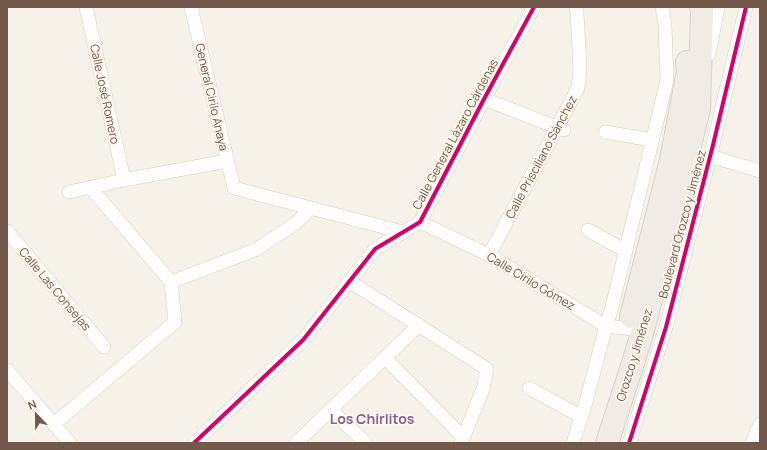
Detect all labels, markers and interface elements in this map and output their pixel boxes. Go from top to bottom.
street label: Calle José Romero [86,42,124,146]
street label: General Cirilo Anaya [191,42,233,152]
street label: Calle General Lázaro Cárdenas [408,56,502,212]
street label: Calle Prisciliano Sánchez [501,92,581,222]
street label: Boulevard Orozco y Jiménez [654,148,710,300]
street label: Calle Las Consejas [15,244,95,334]
street label: Calle Cirilo Gómez [484,248,578,314]
street label: Orozco y Jiménez [612,307,656,403]
north arrow [16,394,56,434]
text: N [26,396,39,413]
district label: Los Chirlitos [330,409,415,428]

